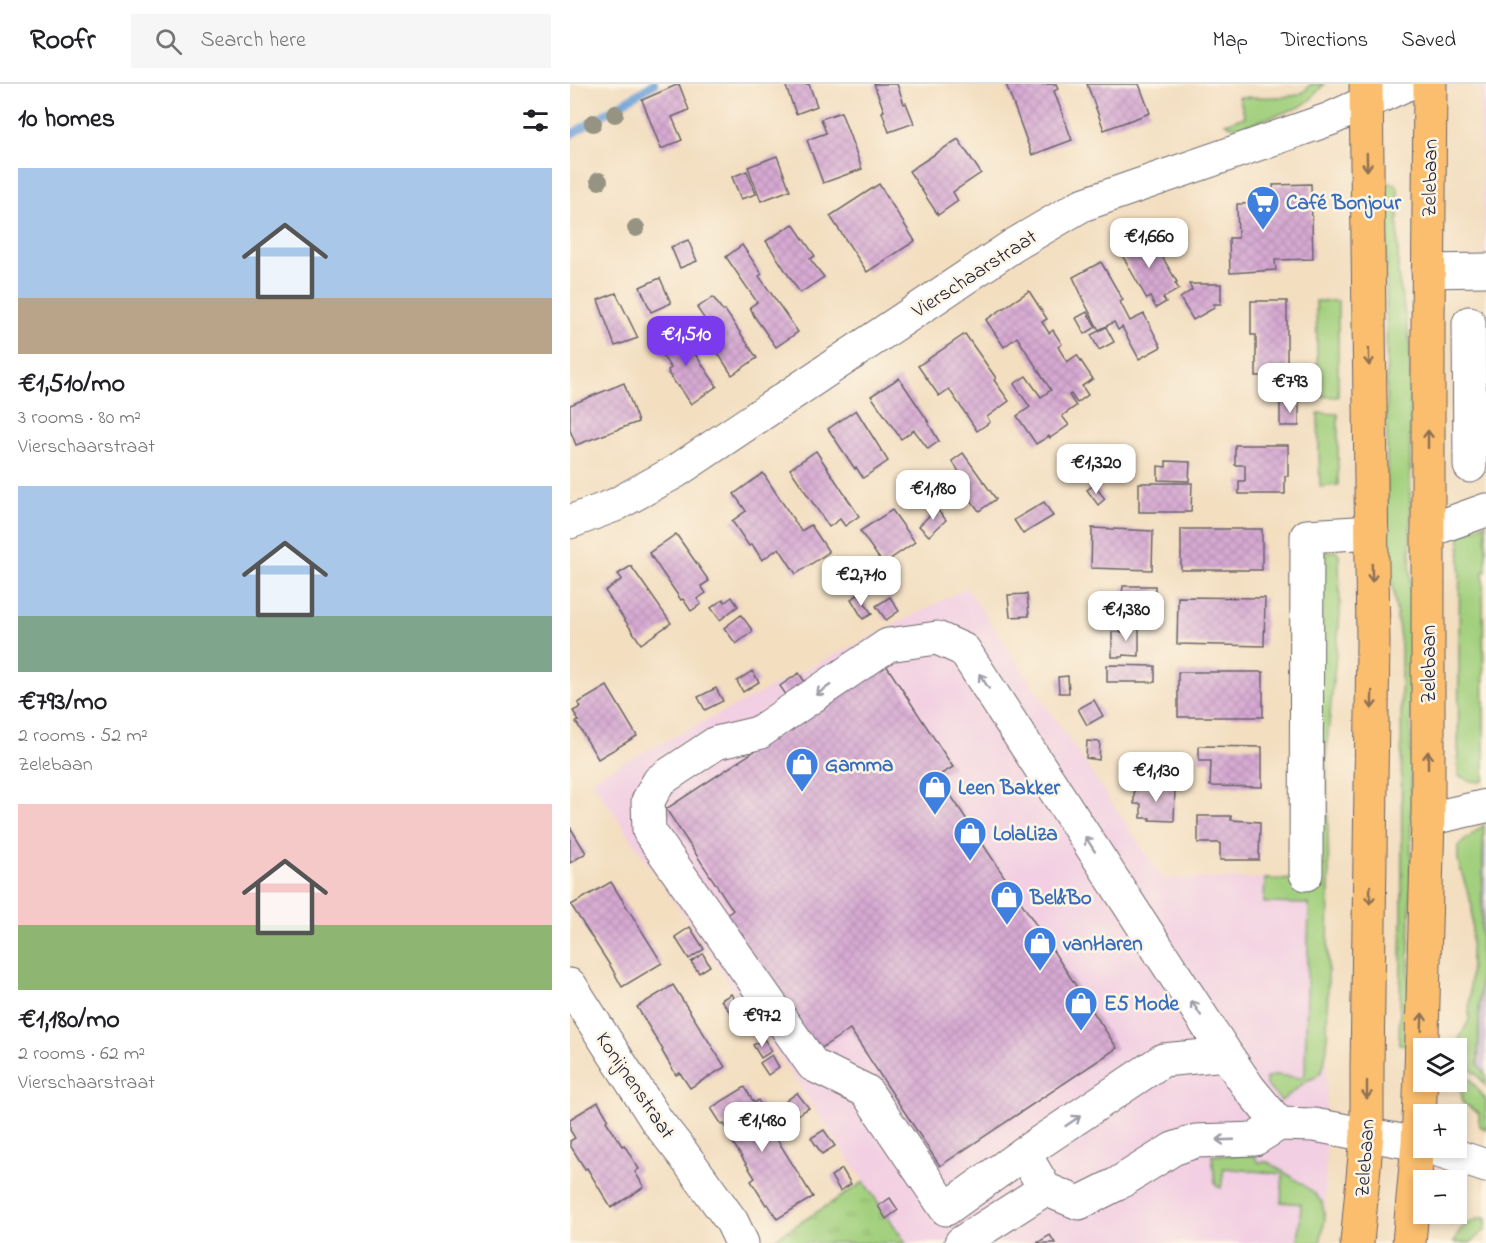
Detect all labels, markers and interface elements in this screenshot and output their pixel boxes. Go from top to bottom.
search box [131,14,551,68]
text: Roofr [30,21,95,62]
icon: search [152,25,185,58]
text: Search here [200,25,306,57]
text: Map [1212,26,1248,56]
text: Directions [1281,26,1368,56]
text: Saved [1401,26,1456,56]
text: 10 homes [18,101,115,139]
icon: filters [519,104,552,137]
street label: Zelebaan [1415,139,1447,217]
one-way arrow [1361,151,1372,171]
supermarket icon: Café Bonjour [1245,184,1281,231]
place label: Café Bonjour [1286,189,1401,219]
icon: home [231,207,339,315]
pin: €1,660 [1100,218,1198,269]
street label: Vierschaarstraat [906,223,1044,327]
text: €1,660 [1124,223,1174,252]
pin: €1,510 [637,316,735,367]
text: €1,510 [661,321,711,350]
one-way arrow [1363,346,1375,366]
pin: €793 [1254,363,1326,414]
text: €1,510/mo [18,366,125,404]
text: €793 [1272,368,1308,397]
text: 3 rooms · 80 m² [18,404,141,433]
one-way arrow [1422,430,1434,450]
text: Vierschaarstraat [18,433,155,462]
pin: €1,320 [1047,444,1145,495]
text: €1,320 [1071,449,1121,478]
pin: €1,180 [884,470,982,521]
text: €1,180 [910,475,956,504]
icon: home [231,525,339,633]
pin: €2,710 [812,556,910,607]
text: €2,710 [836,561,886,590]
one-way arrow [1366,562,1378,582]
pin: €1,380 [1077,591,1175,642]
text: €1,380 [1102,596,1150,625]
street label: Zelebaan [1415,625,1445,703]
one-way arrow [978,673,990,690]
text: €793/mo [18,684,107,722]
one-way arrow [815,684,831,696]
one-way arrow [1366,690,1378,710]
text: 2 rooms · 52 m² [18,722,148,751]
shop icon: Gamma [784,746,820,793]
text: Zelebaan [18,751,93,780]
place label: Gamma [825,751,893,781]
one-way arrow [1422,751,1434,771]
pin: €1,130 [1107,752,1205,803]
text: €1,130 [1133,757,1180,786]
shop icon: Leen Bakker [917,769,953,816]
place label: Leen Bakker [958,774,1060,804]
shop icon: LolaLiza [952,815,988,862]
place label: LolaLiza [993,820,1058,850]
one-way arrow [1084,837,1096,853]
icon: home [231,843,339,951]
shop icon: Bel&Bo [989,879,1025,926]
place label: Bel&Bo [1029,884,1092,914]
one-way arrow [1364,885,1375,905]
shop icon: vanHaren [1022,925,1058,972]
place label: vanHaren [1062,930,1143,960]
shop icon: E5 Mode [1063,985,1099,1032]
place label: E5 Mode [1104,990,1179,1020]
pin: €972 [726,997,798,1048]
one-way arrow [1190,1000,1202,1017]
text: €1,180/mo [18,1002,120,1040]
text: €972 [743,1002,781,1031]
one-way arrow [1417,1012,1428,1032]
street label: Konijnenstraat [587,1027,681,1146]
map controls [1413,1038,1467,1224]
button: layers [1413,1038,1467,1092]
text: 2 rooms · 62 m² [18,1040,145,1069]
text: Vierschaarstraat [18,1069,155,1098]
one-way arrow [1361,1080,1373,1100]
pin: €1,480 [713,1102,811,1153]
button: + [1413,1104,1467,1158]
text: €1,480 [738,1107,786,1136]
one-way arrow [1064,1115,1080,1127]
street label: Zelebaan [1348,1118,1384,1198]
one-way arrow [1216,1134,1236,1146]
button: − [1413,1170,1467,1224]

